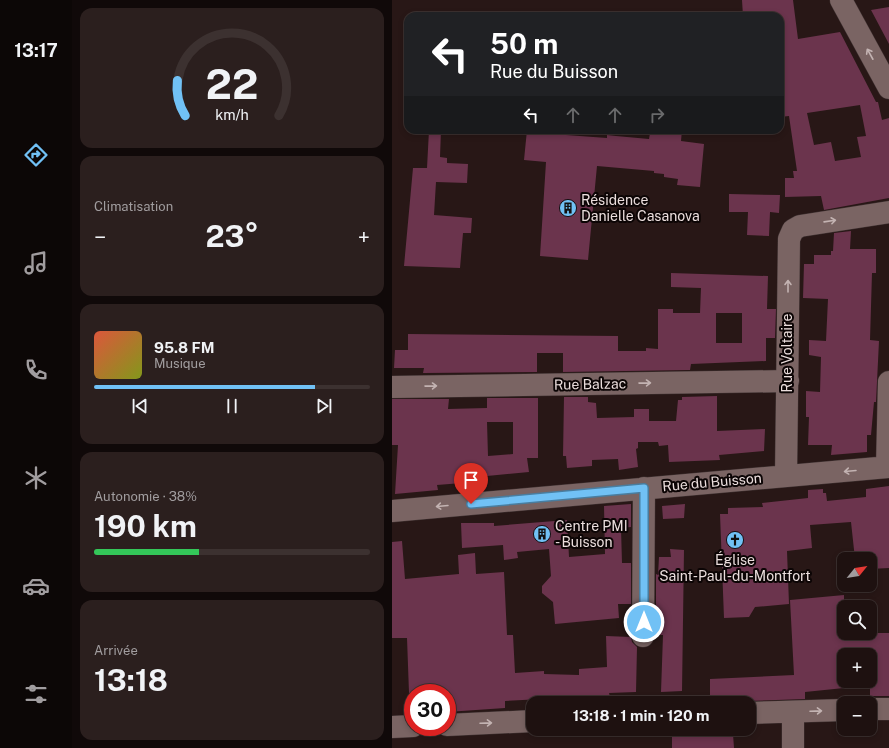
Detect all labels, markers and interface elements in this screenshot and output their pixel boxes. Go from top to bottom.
text: 50 m [490,27,558,60]
icon: left [424,28,476,80]
text: 13:17 [14,40,58,61]
one-way arrow [866,48,874,60]
text: 22 [206,59,258,108]
text: Rue du Buisson [490,61,618,82]
icon: left [520,104,542,126]
icon: ahead [562,104,584,126]
icon: ahead [604,104,626,126]
icon: right [646,104,668,126]
text: km/h [215,106,249,123]
icon: directions [22,141,50,169]
place label: Résidence Danielle Casanova [581,192,700,224]
building icon: Résidence Danielle Casanova [558,198,578,218]
text: Climatisation [94,199,173,214]
one-way arrow [823,217,836,225]
text: 23° [205,218,259,254]
text: − [94,224,106,250]
text: + [358,224,370,250]
icon: music [22,249,50,277]
one-way arrow [784,280,792,293]
street label: Rue Voltaire [779,314,795,392]
text: 95.8 FM [154,339,214,356]
icon: phone [22,356,50,384]
text: Musique [154,356,206,371]
street label: Rue Balzac [554,375,626,393]
one-way arrow [638,379,651,387]
one-way arrow [424,382,437,390]
icon: previous [129,395,151,417]
icon: pause [221,395,243,417]
icon: next [313,395,335,417]
pin [454,463,488,504]
icon: climate [22,464,50,492]
one-way arrow [844,467,857,474]
icon: arrive [460,469,482,491]
street label: Rue du Buisson [662,470,762,494]
text: Autonomie · 38% [94,489,197,504]
one-way arrow [436,503,449,510]
text: 190 km [94,508,197,544]
place label: Centre PMI - Buisson [555,518,628,550]
building icon: Centre PMI - Buisson [532,524,552,544]
church icon: Église Saint-Paul-du-Montfort [725,530,745,550]
place label: Église Saint-Paul-du-Montfort [659,551,811,584]
north arrow [837,552,877,592]
map controls [837,552,877,736]
icon: car [22,572,50,600]
button: search [837,600,877,640]
position arrow [623,601,665,643]
text: Arrivée [94,643,138,658]
button: + [837,648,877,688]
text: 13:18 [94,662,168,698]
icon: filters [22,680,50,708]
speed limit sign: 30 [404,684,456,736]
button: − [837,696,877,736]
text: 13:18 · 1 min · 120 m [573,707,709,724]
one-way arrow [809,707,822,715]
one-way arrow [479,719,492,727]

